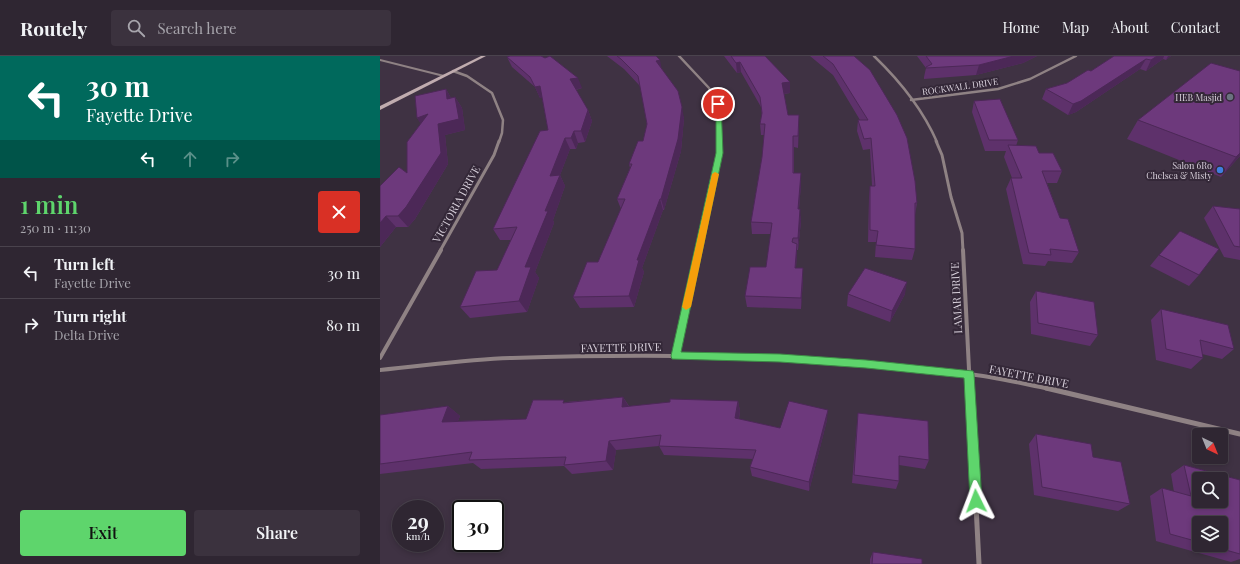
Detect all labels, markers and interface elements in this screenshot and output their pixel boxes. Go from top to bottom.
search box [111,10,391,46]
text: Routely [20,15,87,41]
icon: search [125,17,147,39]
text: Search here [157,18,237,38]
text: Home [1002,18,1040,37]
text: Map [1062,18,1089,37]
text: About [1111,18,1149,37]
text: Contact [1171,18,1220,37]
text: 30 m [86,67,150,104]
icon: left [20,72,72,124]
street label: ROCKWALL DRIVE [921,75,999,97]
pin [701,87,735,121]
place label: HEB Masjid [1175,91,1223,103]
marker: HEB Masjid [1225,92,1235,102]
icon: arrive [707,93,729,115]
text: Fayette Drive [86,103,193,127]
icon: left [137,148,159,170]
icon: ahead [179,148,201,170]
icon: right [221,148,243,170]
place label: Salon 6Ro Chelsea & Misty [1146,159,1212,181]
street label: VICTORIA DRIVE [428,163,484,246]
marker: Salon 6Ro Chelsea & Misty [1215,165,1225,175]
text: 1 min [20,188,78,220]
button: close [318,191,360,233]
text: 250 m · 11:30 [20,219,91,236]
text: Turn left [54,254,115,274]
icon: left [20,262,42,284]
street label: LAMAR DRIVE [947,262,965,334]
text: 30 m [327,263,360,283]
text: Fayette Drive [54,274,131,291]
text: Turn right [54,306,127,326]
icon: right [20,314,42,336]
text: 80 m [326,315,360,335]
text: Delta Drive [54,326,120,343]
street label: FAYETTE DRIVE [580,339,662,355]
street label: FAYETTE DRIVE [988,361,1070,391]
north arrow [1192,428,1228,464]
map controls [1192,428,1228,552]
button: search [1192,472,1228,508]
position arrow [955,480,997,522]
speed limit sign: 30 [452,500,504,552]
text: 29 [407,507,429,534]
button: Exit [20,510,186,556]
button: Share [194,510,360,556]
button: layers [1192,516,1228,552]
text: km/h [406,529,430,543]

